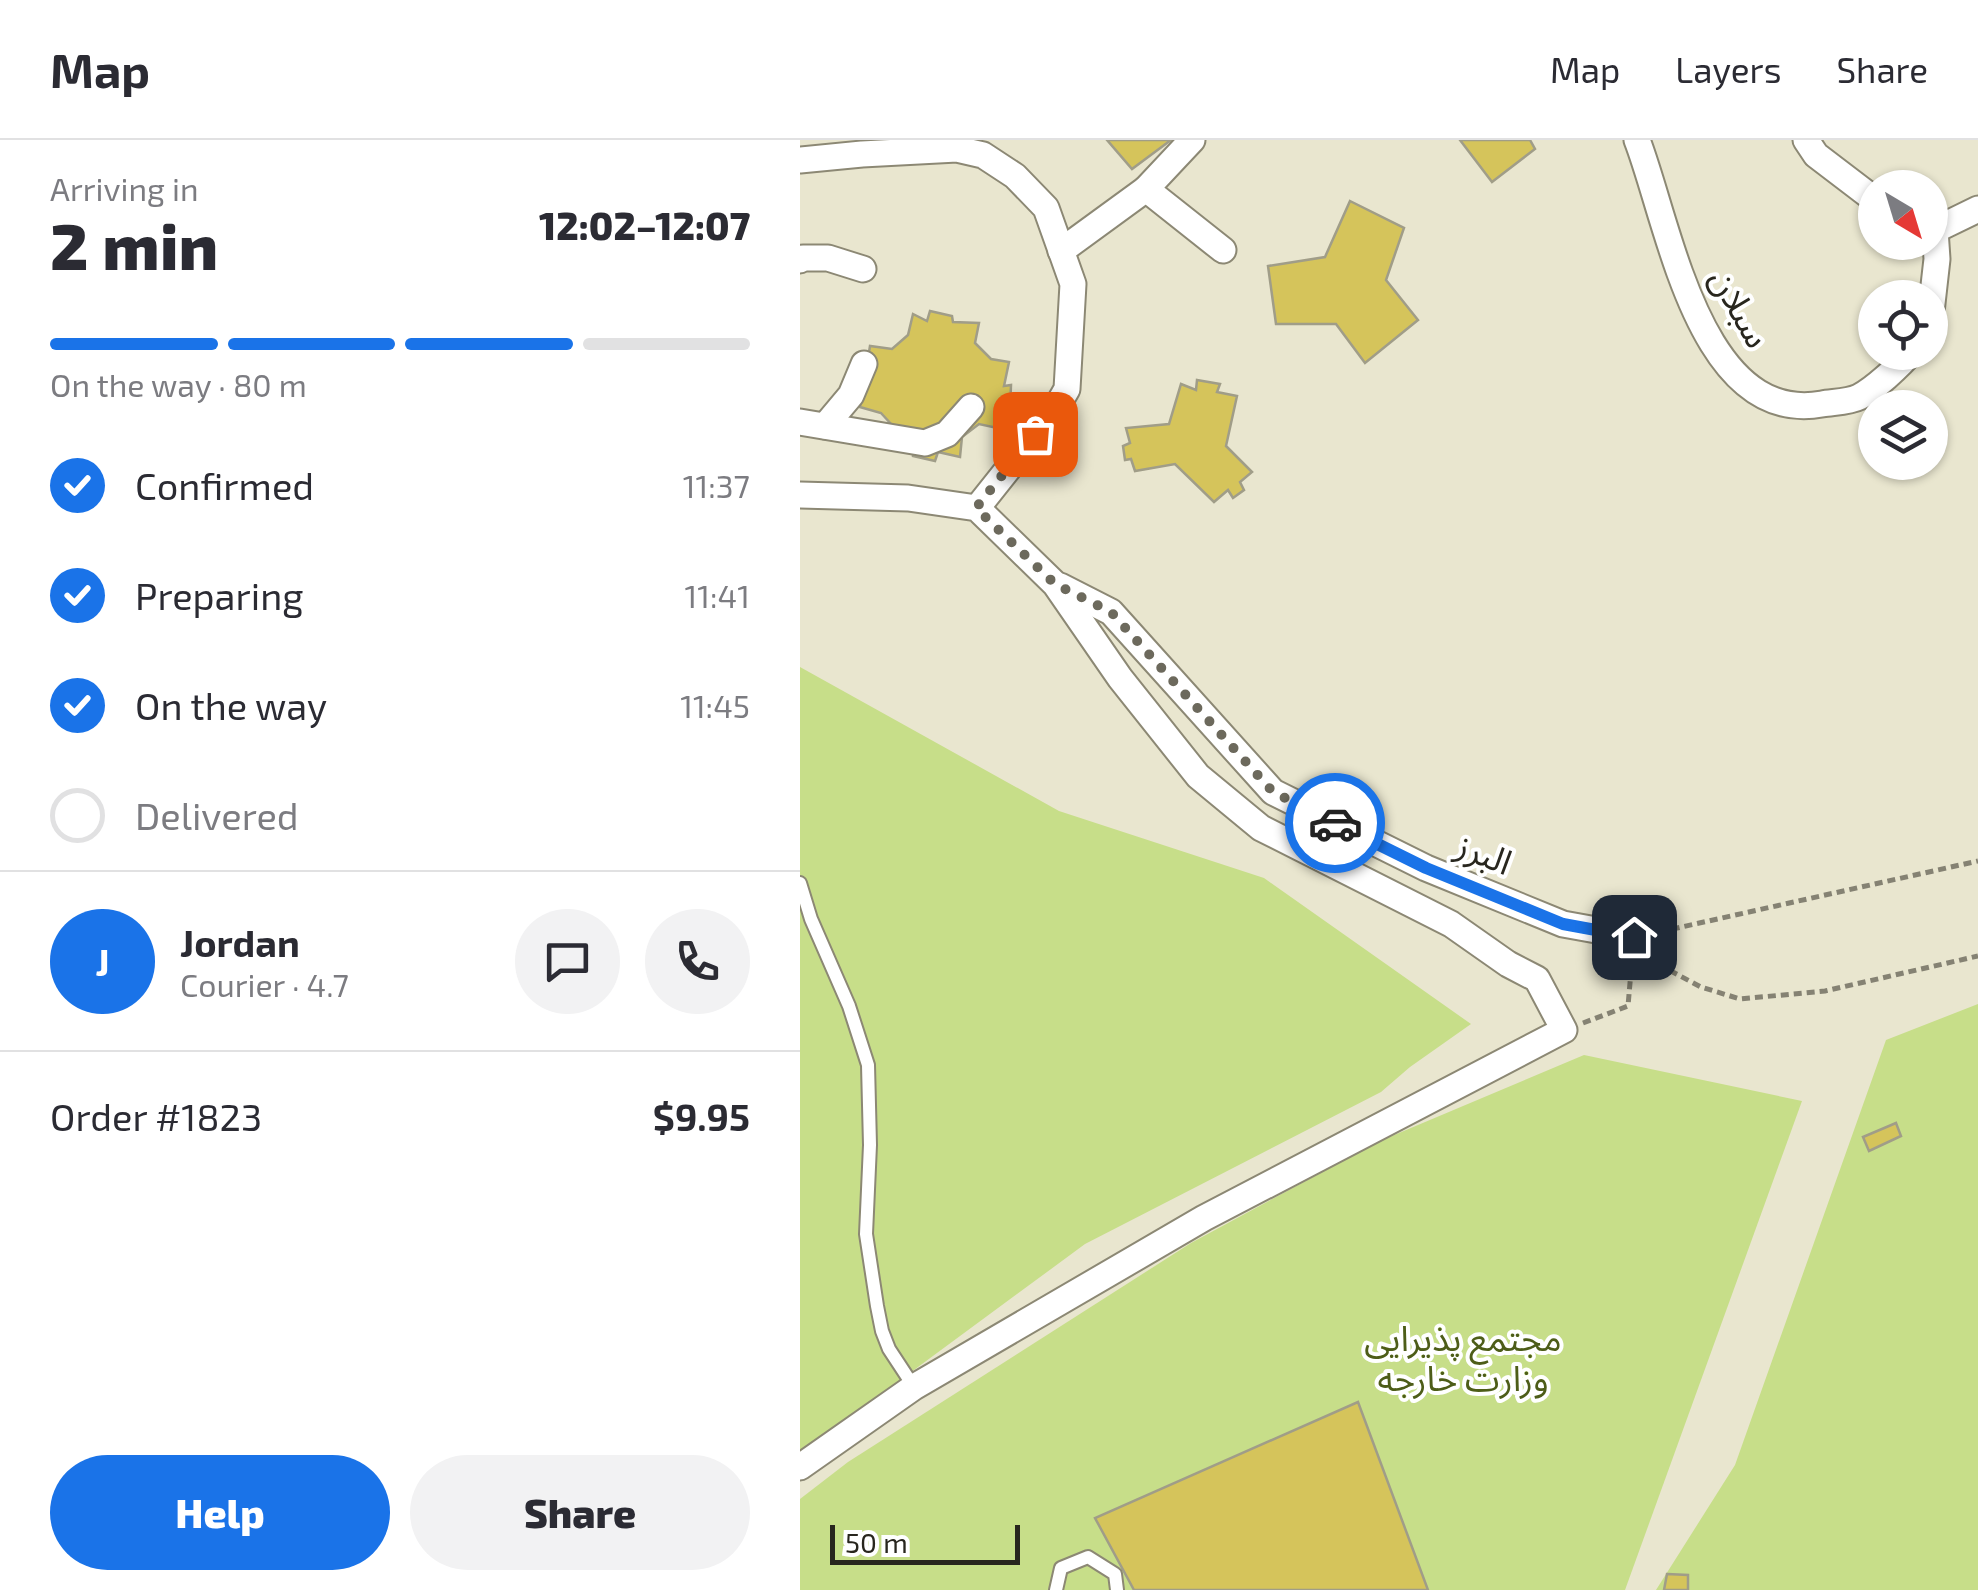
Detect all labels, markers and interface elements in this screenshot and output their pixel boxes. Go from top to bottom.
text: Map [50,40,150,98]
text: Map [1550,48,1620,90]
text: Layers [1675,48,1781,90]
text: Share [1836,48,1928,90]
text: Arriving in [50,169,199,207]
north arrow [1858,170,1948,260]
map controls [1858,170,1948,480]
text: 12:02–12:07 [539,202,750,248]
text: 2 min [50,205,218,283]
street label: سبلان [1702,260,1781,355]
button: locate [1858,280,1948,370]
text: On the way · 80 m [50,365,307,403]
button: layers [1858,390,1948,480]
pin [993,392,1078,477]
icon: bag [1008,407,1063,462]
icon: check [50,458,105,513]
text: Confirmed [135,462,314,508]
text: 11:37 [683,466,750,504]
icon: check [50,568,105,623]
text: Preparing [135,572,303,618]
text: 11:41 [685,576,750,614]
icon: check [50,678,105,733]
text: On the way [135,682,327,728]
text: 11:45 [680,686,750,724]
courier [1285,773,1385,873]
text: Delivered [135,792,299,838]
icon: car [1308,796,1363,851]
street label: البرز [1449,822,1519,884]
pin [1592,895,1677,980]
button: chat [515,909,620,1014]
button: phone [645,909,750,1014]
icon: home [1607,910,1662,965]
text: Jordan [180,919,300,965]
text: J [95,938,110,984]
text: Courier · 4.7 [180,965,349,1003]
text: Order #1823 [50,1093,262,1139]
text: $9.95 [653,1093,750,1139]
park label: مجتمع پذیرایی وزارت خارجه [1364,1316,1562,1400]
button: Help [50,1455,390,1570]
button: Share [410,1455,750,1570]
scale bar [830,1520,1020,1564]
text: 50 m [845,1525,908,1559]

